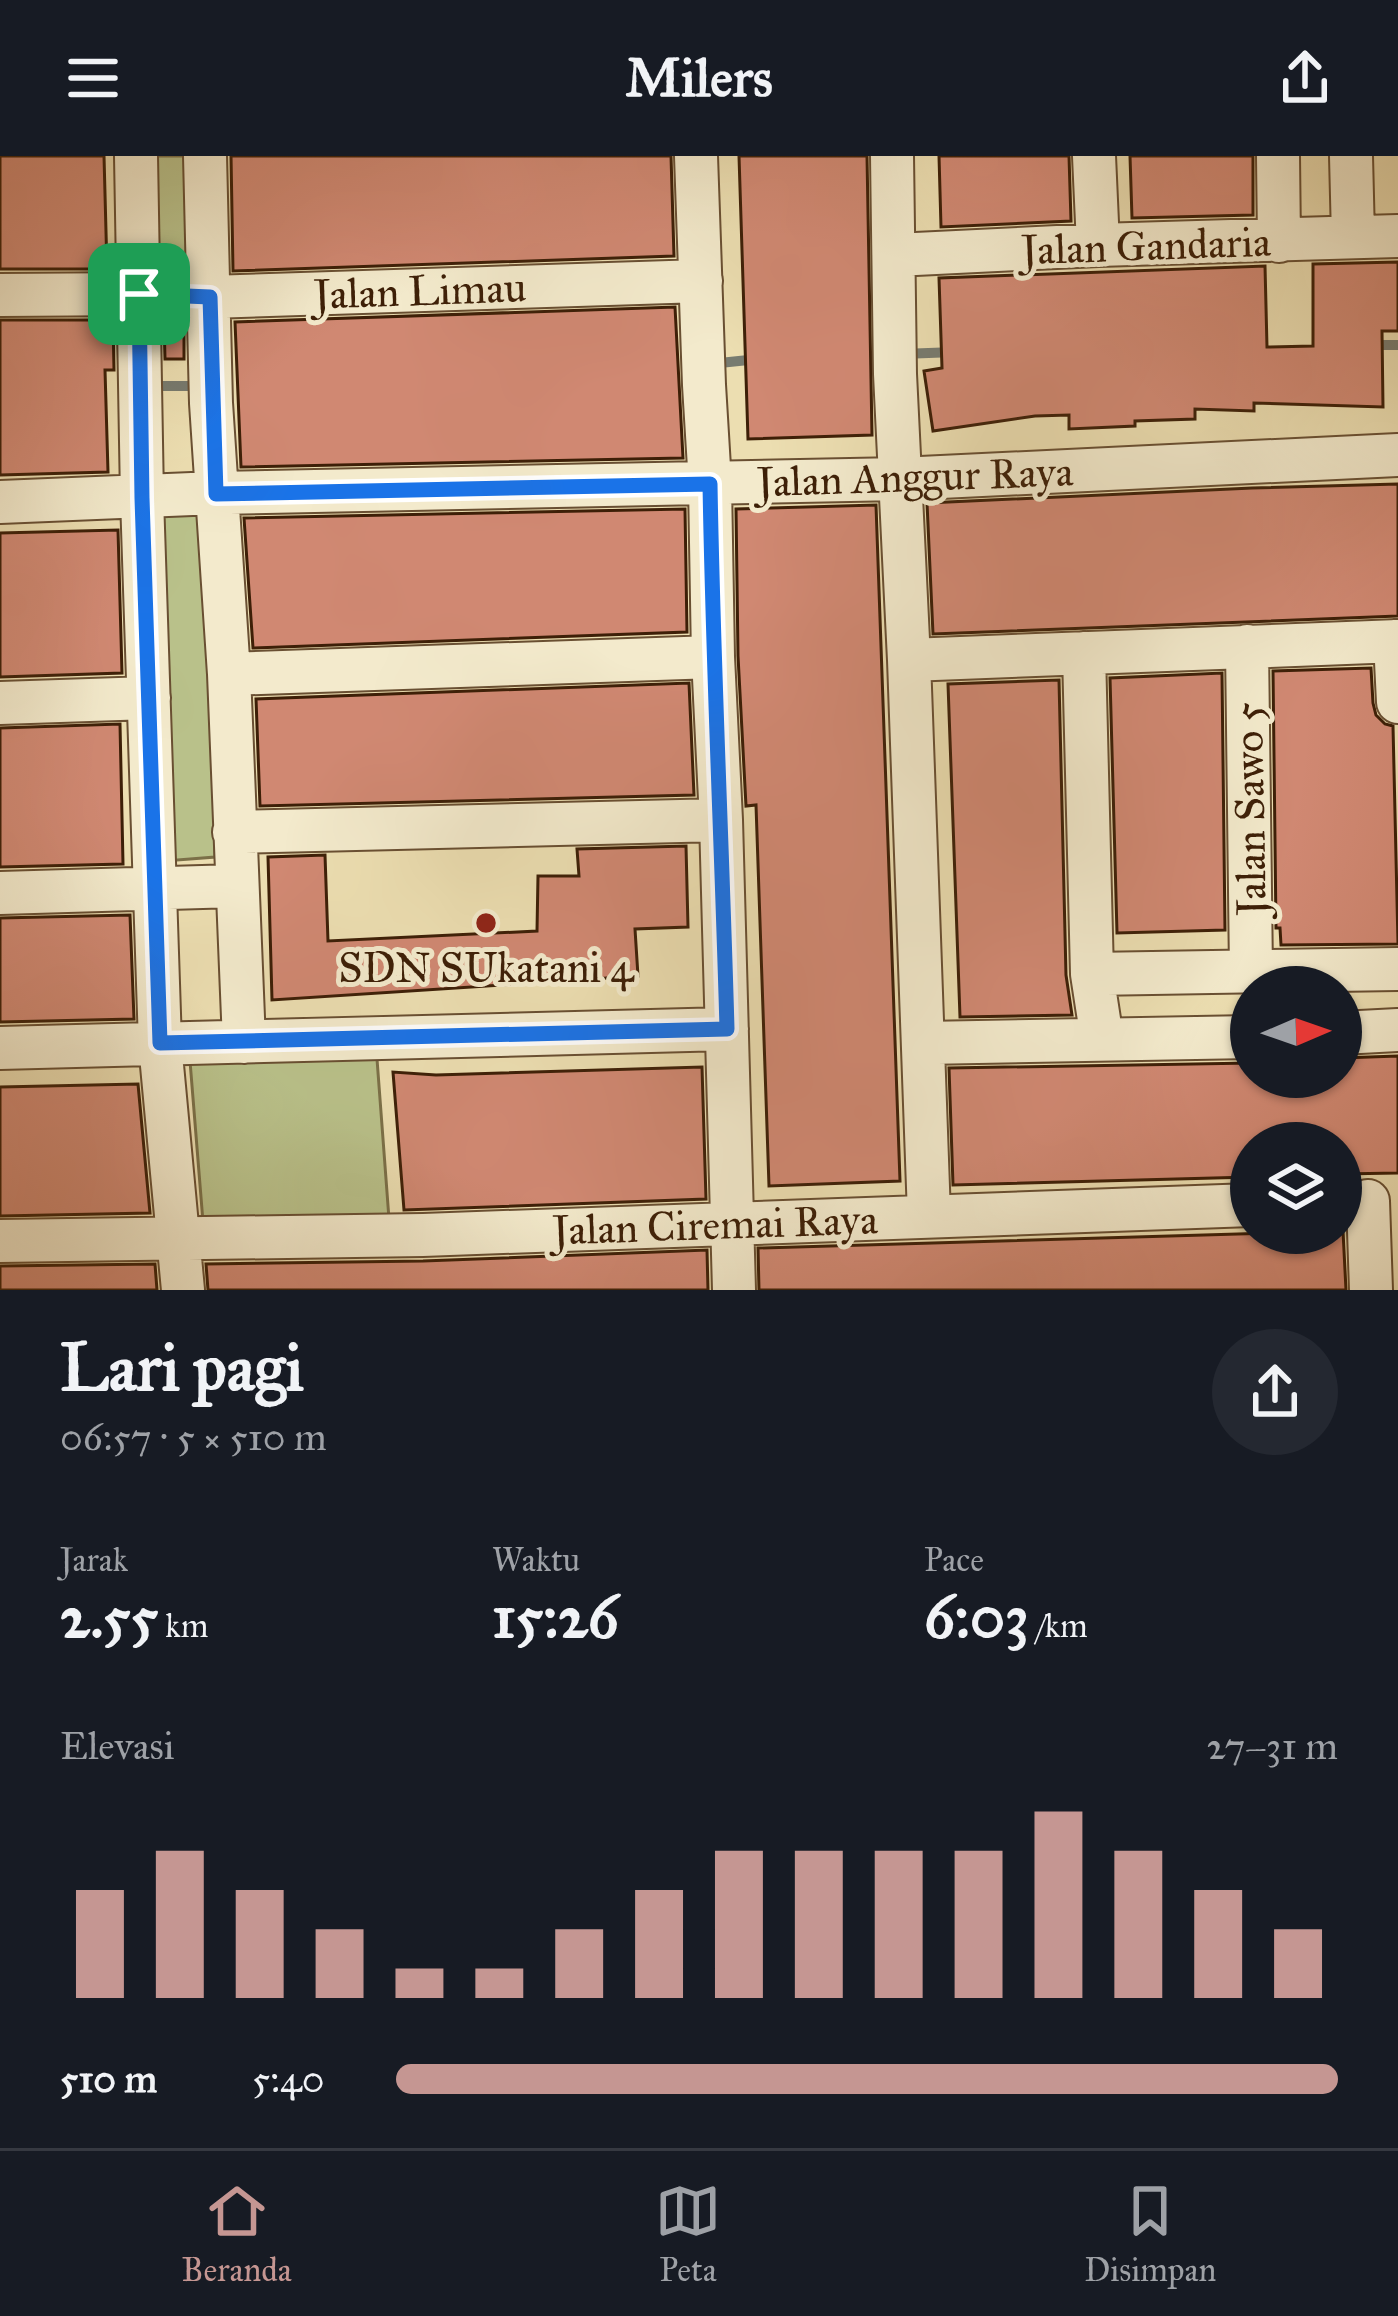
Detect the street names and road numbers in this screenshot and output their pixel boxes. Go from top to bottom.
street label: Jalan Gandaria [1016,216,1272,276]
street label: Jalan Limau [309,261,527,321]
street label: Jalan Anggur Raya [752,445,1074,509]
street label: Jalan Sawo 5 [1222,702,1278,920]
street label: Jalan Ciremai Raya [548,1193,879,1257]

